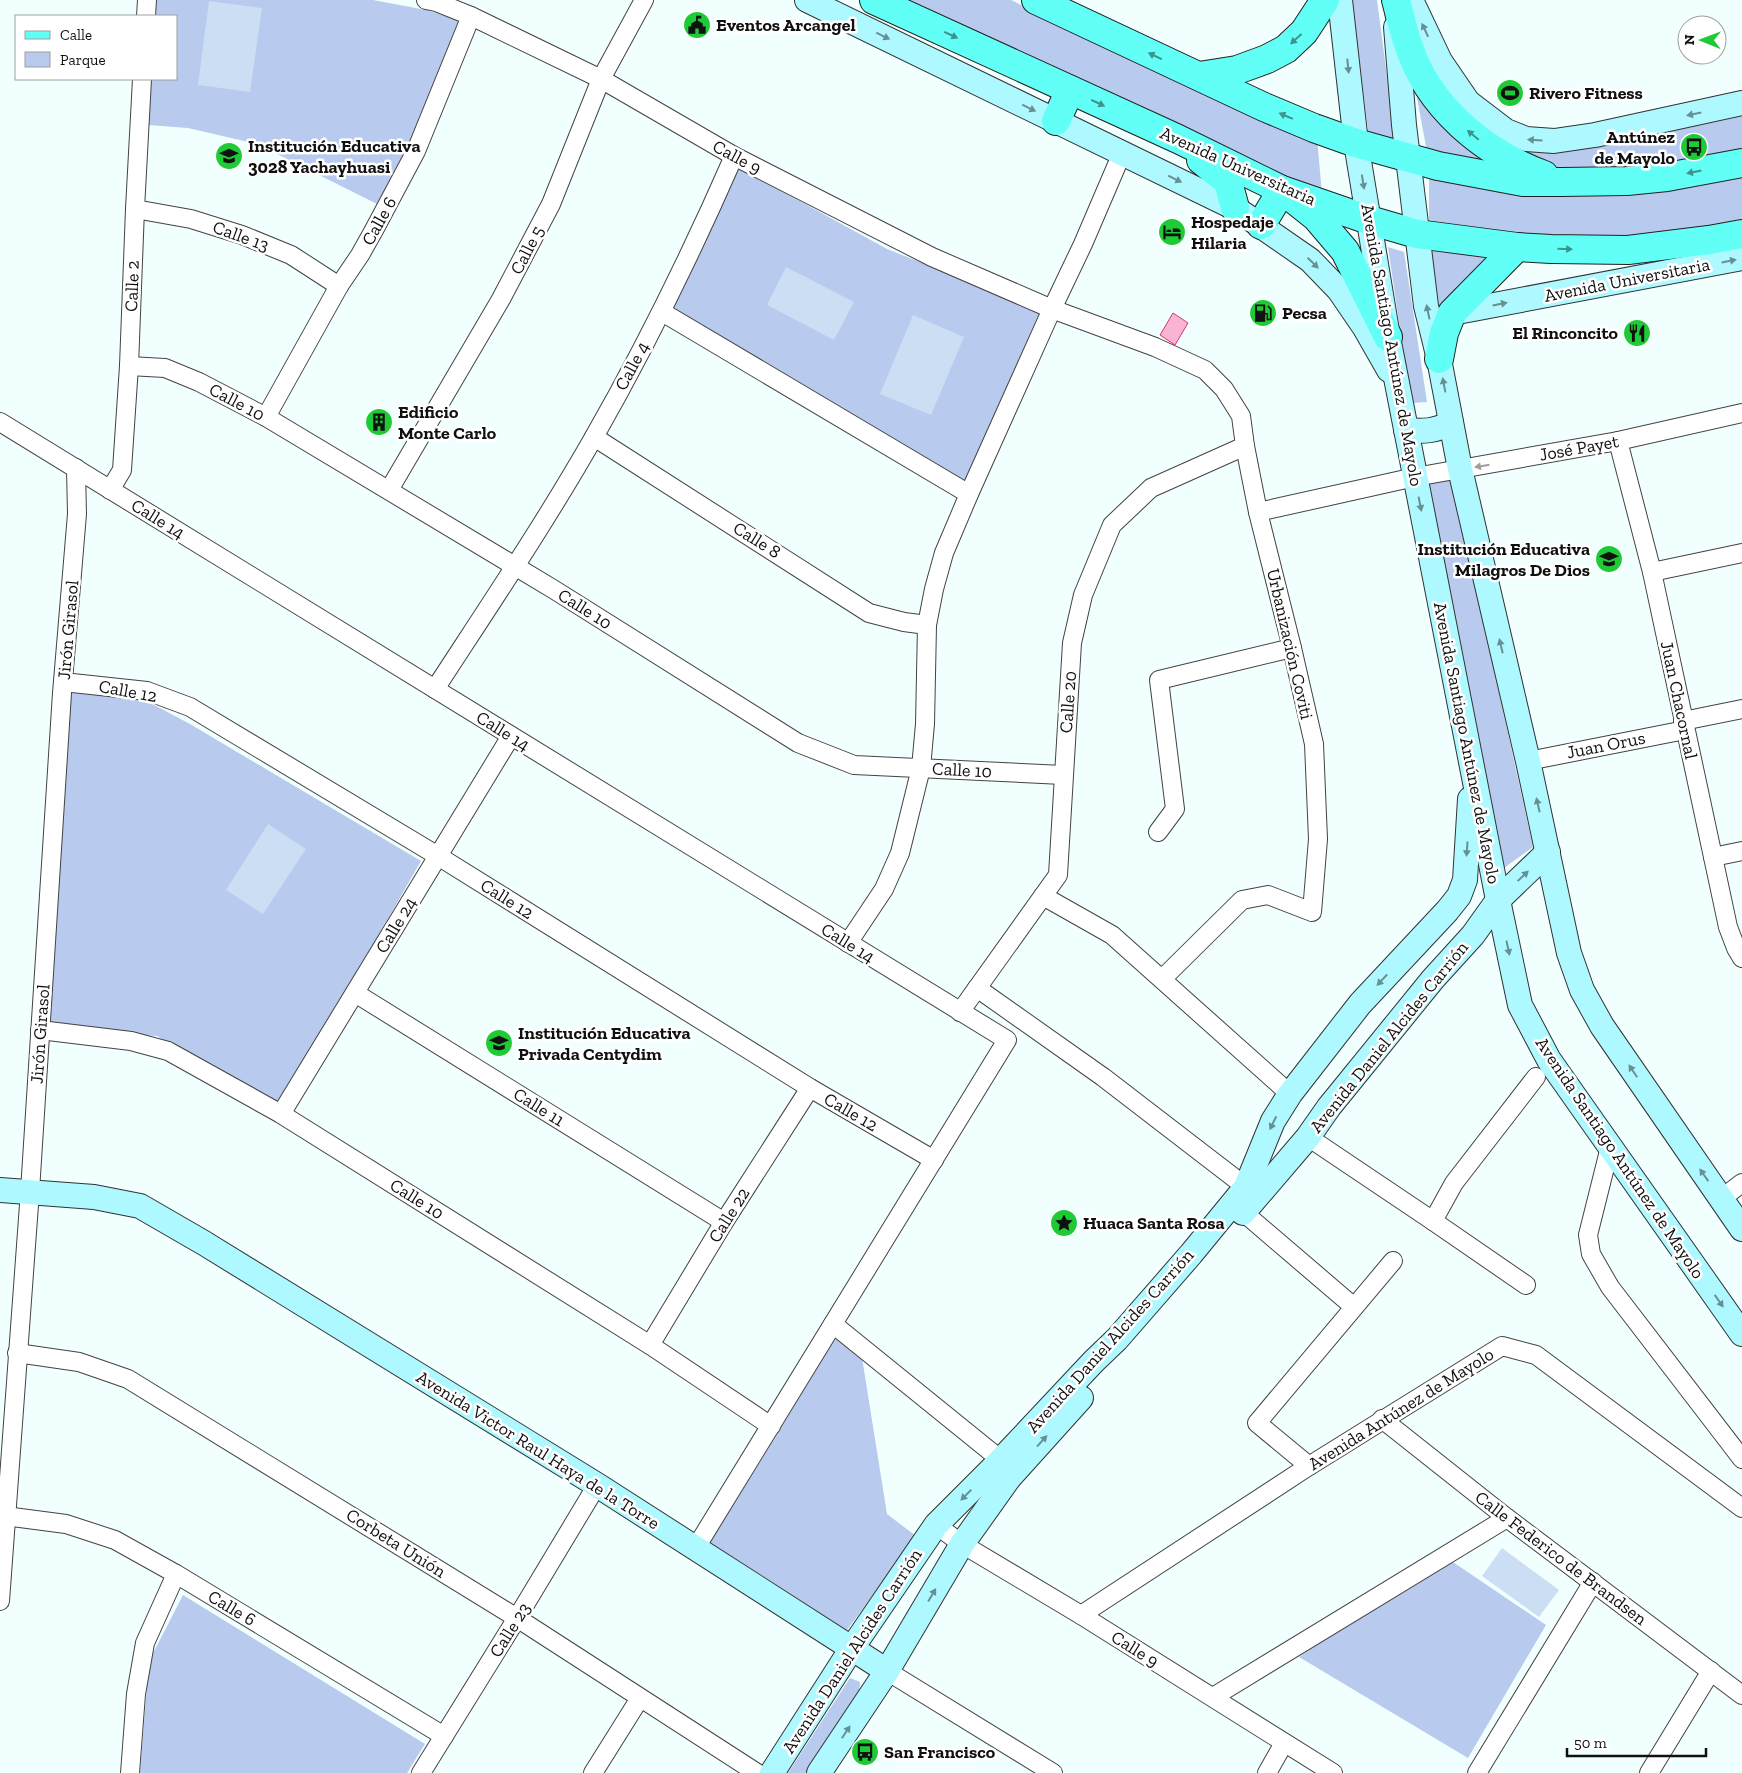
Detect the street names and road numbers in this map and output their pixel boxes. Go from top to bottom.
street label: Avenida Universitaria [1157,122,1320,210]
street label: Calle 9 [709,135,765,179]
street label: Calle 6 [357,193,401,249]
street label: Avenida Santiago Antúnez de Mayolo [1356,202,1428,488]
street label: Calle 13 [210,216,272,256]
street label: Calle 5 [505,222,549,278]
street label: Avenida Universitaria [1542,253,1712,307]
street label: Calle 2 [120,260,144,312]
street label: Calle 4 [610,338,654,394]
street label: Calle 10 [205,378,269,426]
street label: José Payet [1538,430,1621,466]
street label: Calle 14 [127,494,189,544]
street label: Calle 8 [729,517,785,563]
street label: Urbanización Coviti [1262,566,1318,722]
street label: Jirón Girasol [53,579,83,681]
street label: Calle 10 [554,584,616,634]
street label: Avenida Santiago Antúnez de Mayolo [1429,600,1505,886]
street label: Juan Chacornal [1656,639,1702,761]
street label: Calle 20 [1055,670,1081,734]
street label: Calle 12 [97,675,159,707]
street label: Calle 14 [472,706,534,756]
street label: Juan Orus [1565,727,1647,763]
street label: Calle 10 [932,757,992,783]
street label: Calle 12 [476,874,538,924]
street label: Calle 24 [371,893,421,957]
street label: Calle 14 [817,918,879,968]
street label: Avenida Daniel Alcides Carrión [1305,936,1473,1137]
street label: Jirón Girasol [26,983,54,1085]
street label: Avenida Santiago Antúnez de Mayolo [1531,1033,1709,1283]
street label: Calle 11 [509,1083,569,1131]
street label: Calle 12 [820,1088,882,1136]
street label: Calle 10 [386,1174,448,1224]
street label: Calle 22 [704,1183,754,1247]
street label: Avenida Daniel Alcides Carrión [1022,1244,1199,1437]
street label: Avenida Antúnez de Mayolo [1304,1343,1498,1475]
street label: Avenida Victor Raul Haya de la Torre [412,1366,664,1534]
street label: Calle Federico de Brandsen [1471,1486,1652,1630]
street label: Corbeta Unión [342,1504,450,1583]
street label: Avenida Daniel Alcides Carrión [777,1544,927,1758]
street label: Calle 6 [204,1585,260,1631]
street label: Calle 23 [485,1598,535,1661]
street label: Calle 9 [1107,1626,1163,1672]

